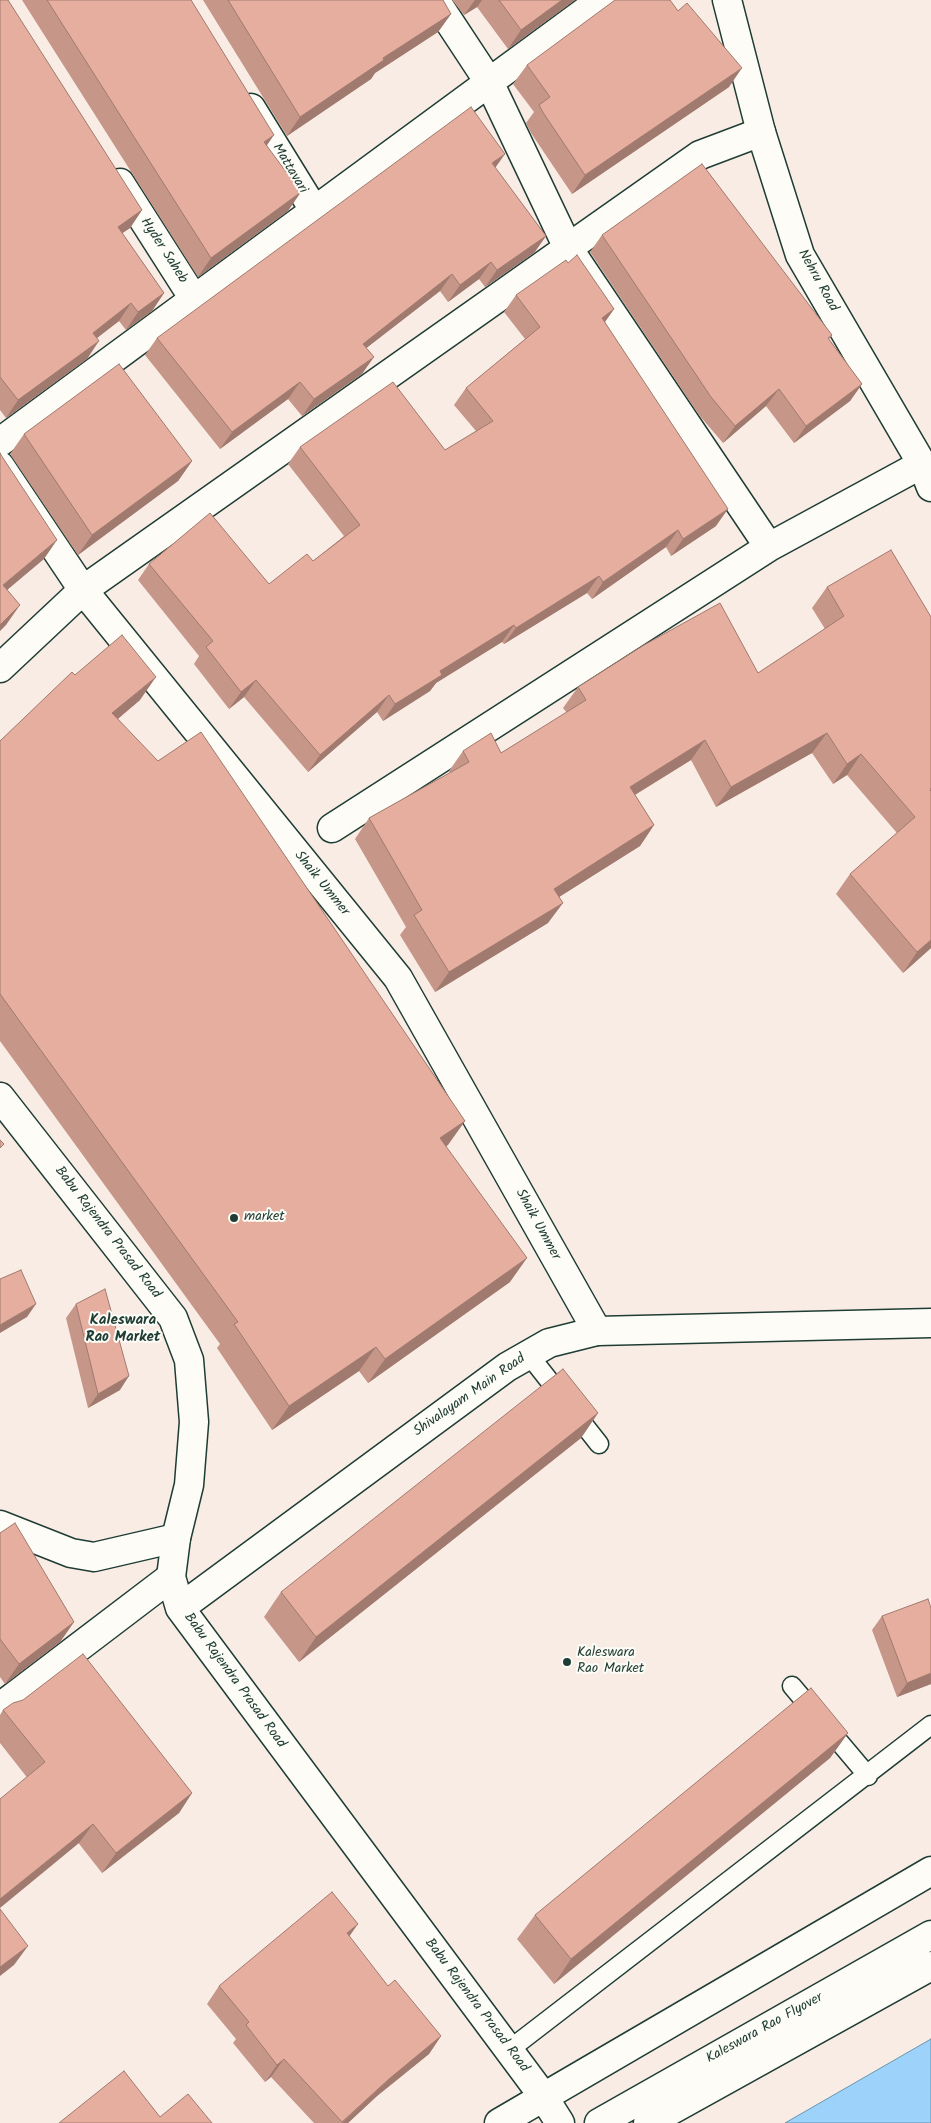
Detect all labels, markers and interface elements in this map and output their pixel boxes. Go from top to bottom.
street label: Mattavari [268,141,310,197]
street label: Hyder Saheb [136,215,190,287]
street label: Nehru Road [793,247,841,315]
street label: Shaik Ummer [290,848,352,920]
street label: Babu Rajendra Prasad Road [50,1164,164,1302]
street label: Shaik Ummer [511,1187,563,1263]
place label: market [244,1210,285,1226]
marker: market [228,1212,240,1224]
district label: Kaleswara Rao Market [85,1312,161,1347]
street label: Shivalayam Main Road [411,1351,529,1441]
street label: Babu Rajendra Prasad Road [179,1610,289,1752]
place label: Kaleswara Rao Market [577,1646,644,1678]
marker: Kaleswara Rao Market [561,1656,573,1668]
street label: Babu Rajendra Prasad Road [420,1936,532,2076]
street label: Kaleswara Rao Flyover [704,1990,826,2068]

